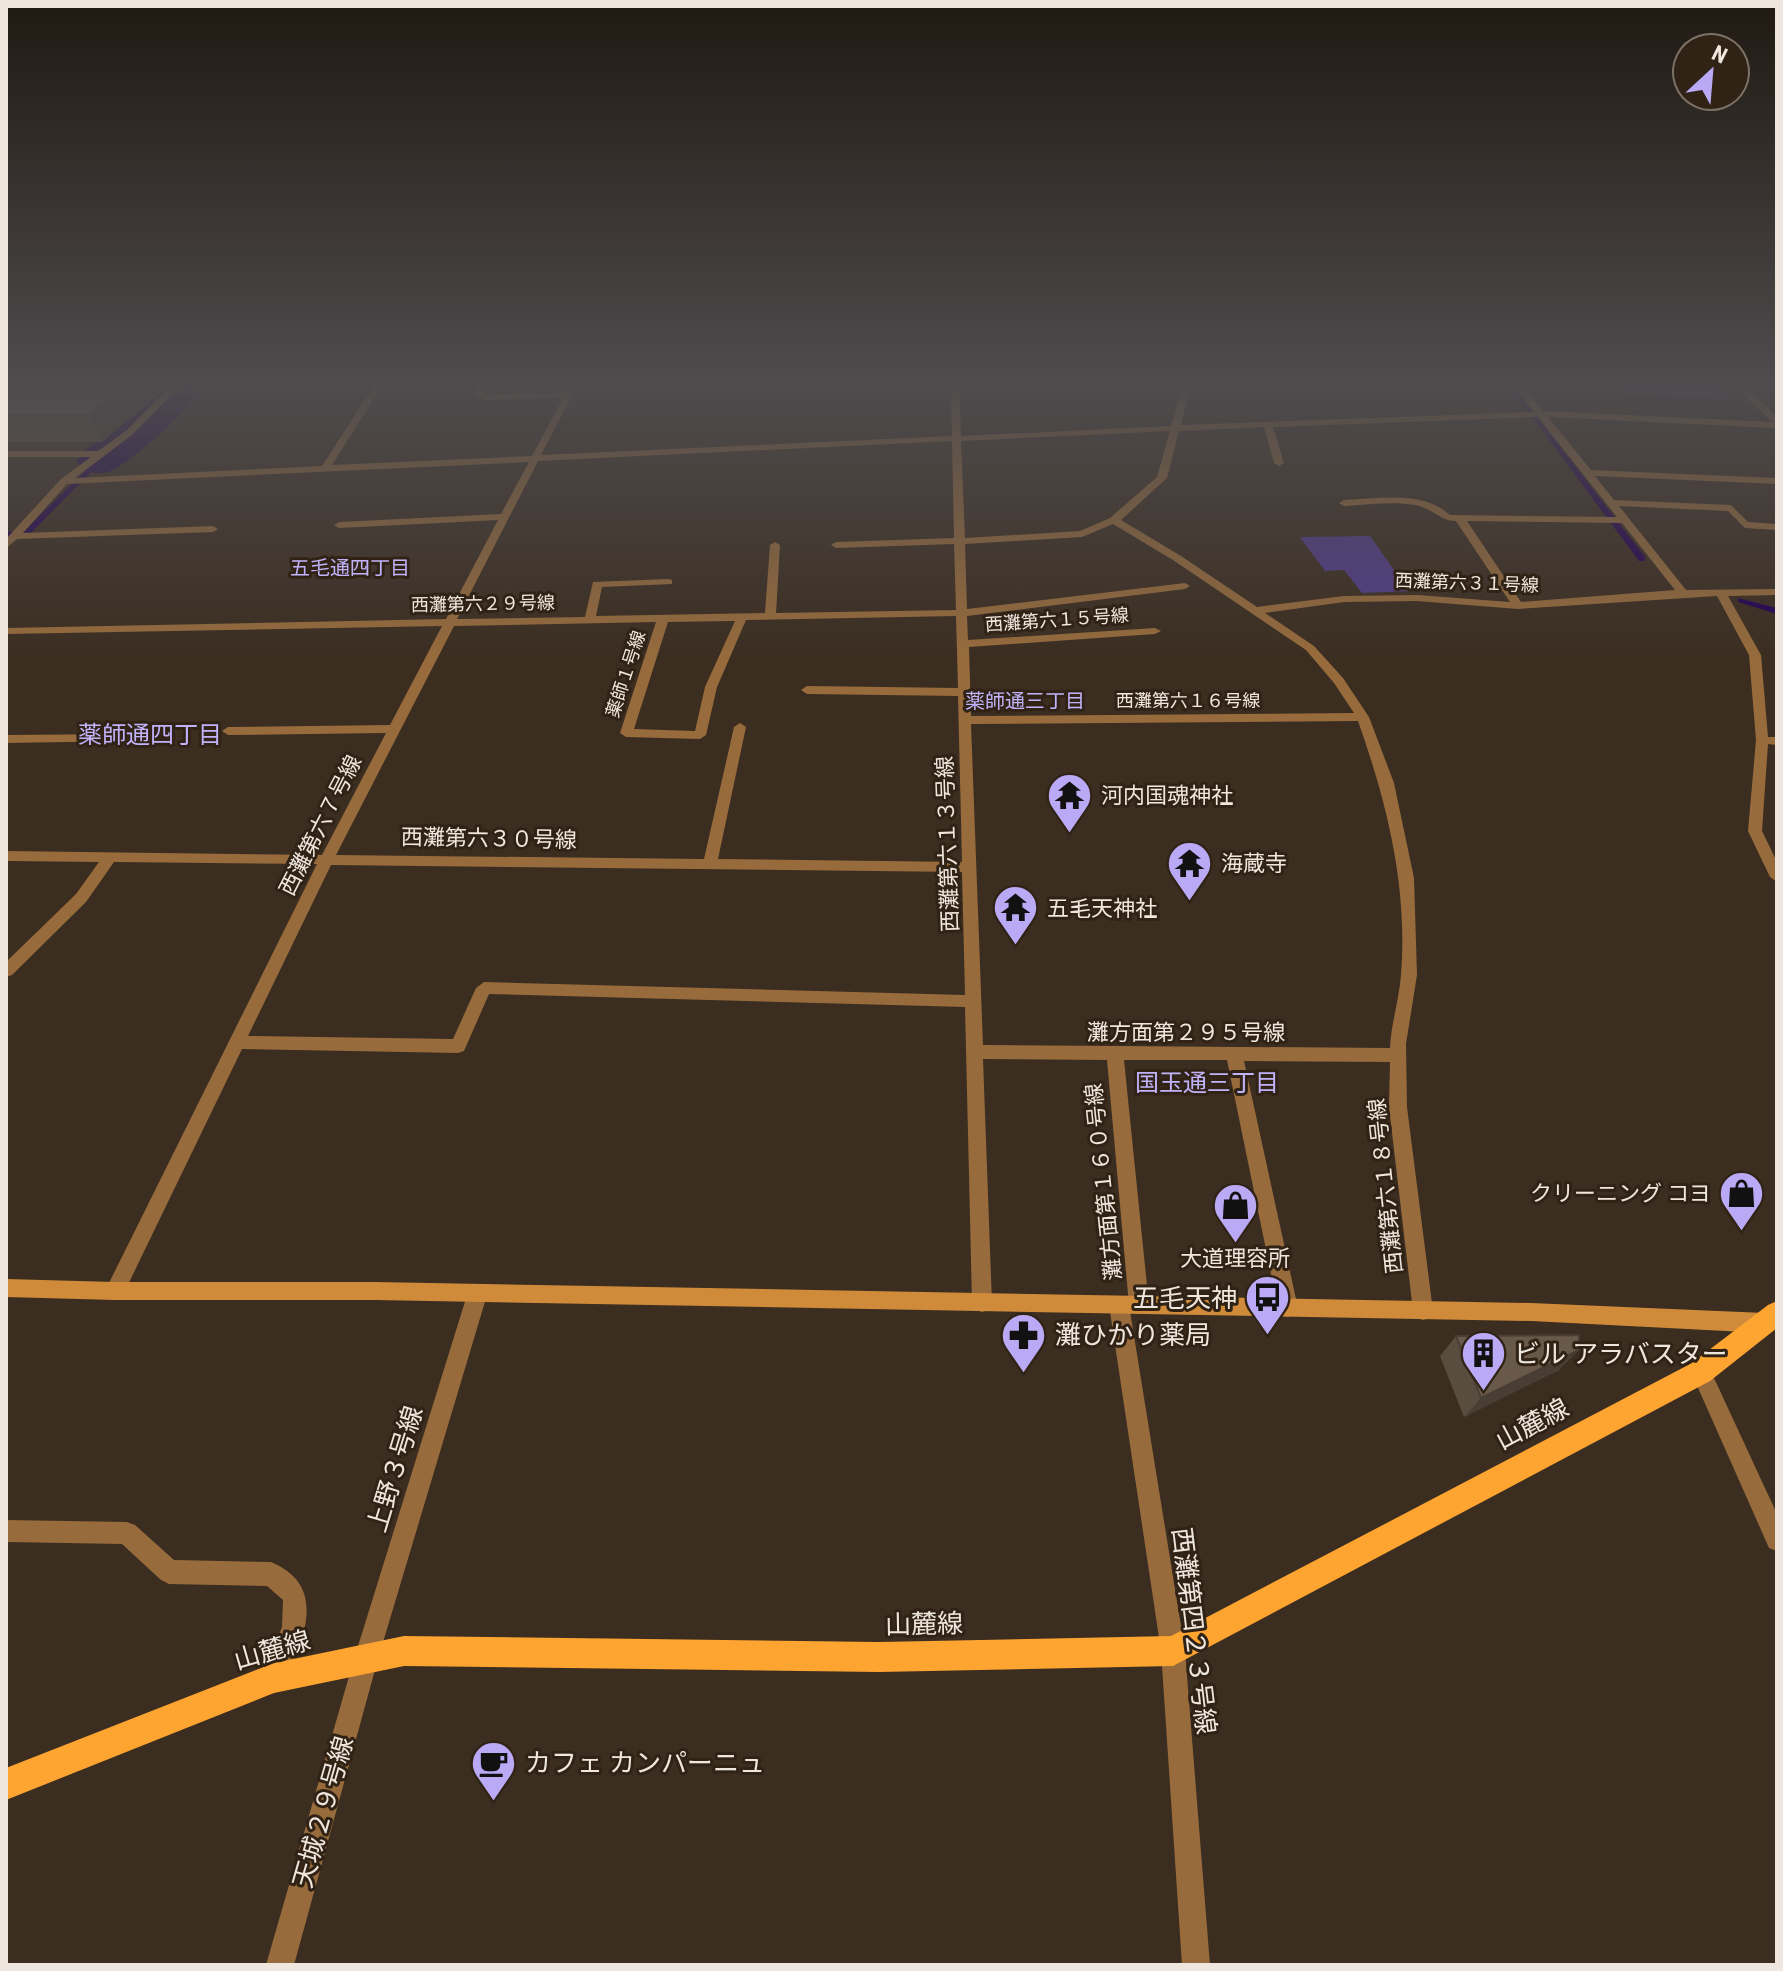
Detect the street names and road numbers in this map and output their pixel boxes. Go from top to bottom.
street label: 西灘第六３１号線 [1395,569,1539,596]
street label: 西灘第六２９号線 [411,592,555,615]
street label: 西灘第六１５号線 [984,604,1130,635]
street label: 薬師１号線 [602,628,649,720]
street label: 西灘第六１６号線 [1116,690,1260,711]
street label: 西灘第六７号線 [274,751,367,900]
street label: 西灘第六１３号線 [932,756,963,932]
street label: 西灘第六３０号線 [401,824,577,853]
street label: 灘方面第２９５号線 [1087,1020,1285,1045]
street label: 灘方面第１６０号線 [1081,1082,1126,1282]
street label: 西灘第六１８号線 [1364,1097,1407,1275]
street label: 山麓線 [1491,1392,1573,1456]
street label: 上野３号線 [362,1402,428,1536]
street label: 西灘第四２３号線 [1166,1526,1222,1736]
street label: 山麓線 [885,1608,963,1640]
street label: 山麓線 [230,1625,314,1675]
street label: 天城２９号線 [287,1733,359,1891]

